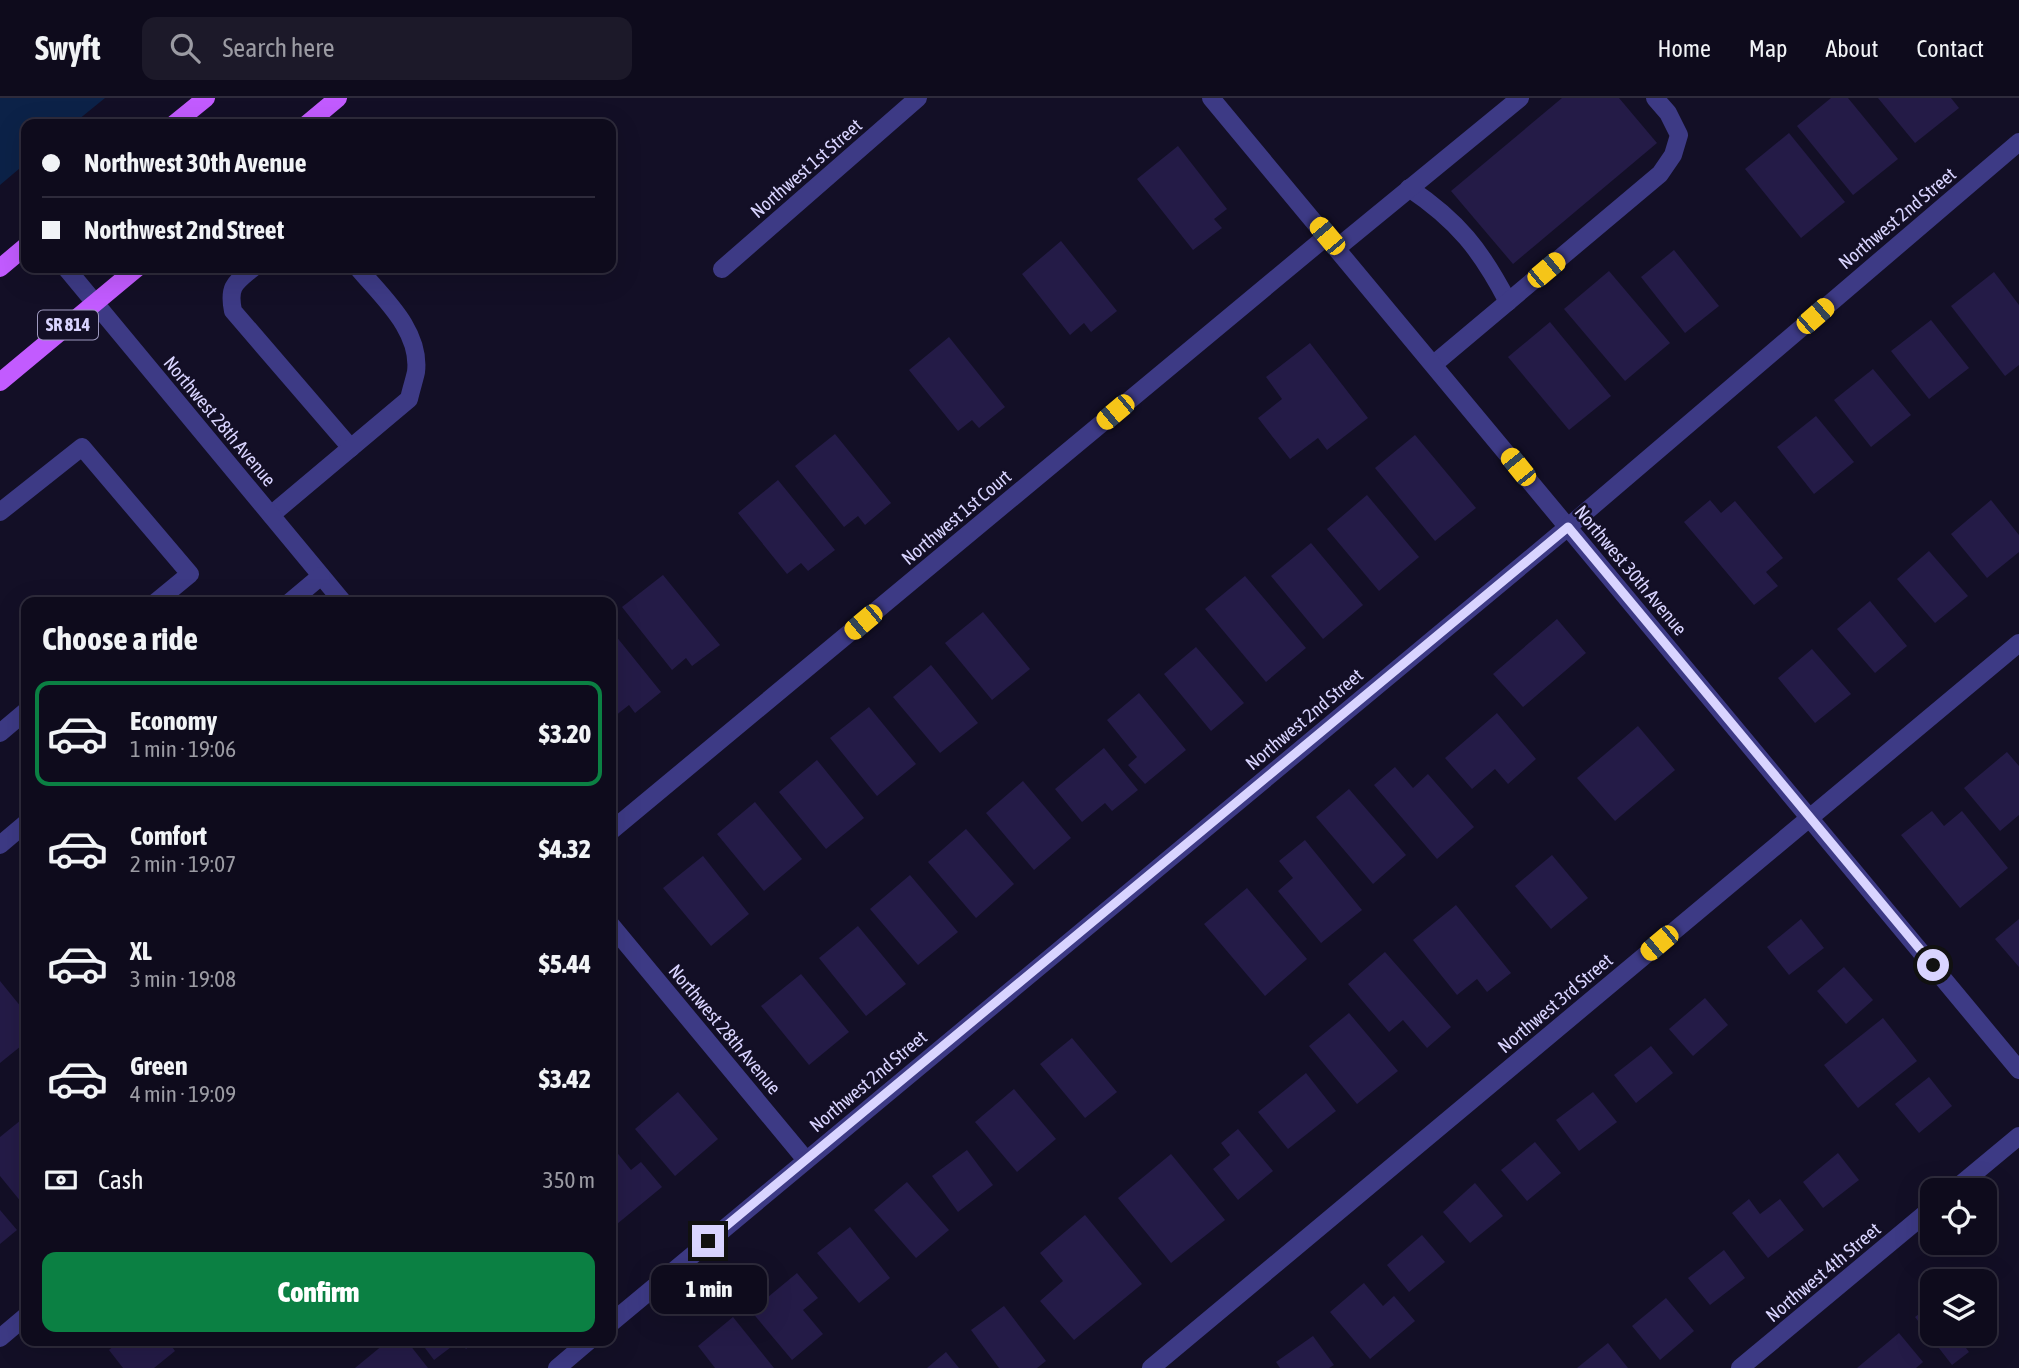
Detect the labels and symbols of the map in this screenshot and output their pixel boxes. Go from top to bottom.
street label: Northwest 1st Street [746,114,866,222]
street label: Northwest 2nd Street [1834,163,1960,273]
car [1306,213,1349,259]
car [1524,248,1569,292]
car [1793,294,1838,338]
road number: SR 814 [38,310,98,340]
street label: Northwest 28th Avenue [159,352,281,490]
car [1093,390,1138,434]
car [1497,444,1540,490]
street label: Northwest 1st Court [897,465,1015,569]
street label: Northwest 30th Avenue [1570,501,1692,639]
car [841,600,886,644]
street label: Northwest 2nd Street [1241,664,1367,774]
car [1637,921,1682,965]
street label: Northwest 3rd Street [1493,949,1617,1057]
route start [1917,949,1949,981]
street label: Northwest 28th Avenue [664,960,786,1098]
street label: Northwest 2nd Street [805,1026,931,1136]
street label: Northwest 4th Street [1761,1218,1885,1326]
route end [692,1225,724,1257]
callout: 1 min [650,1266,766,1314]

